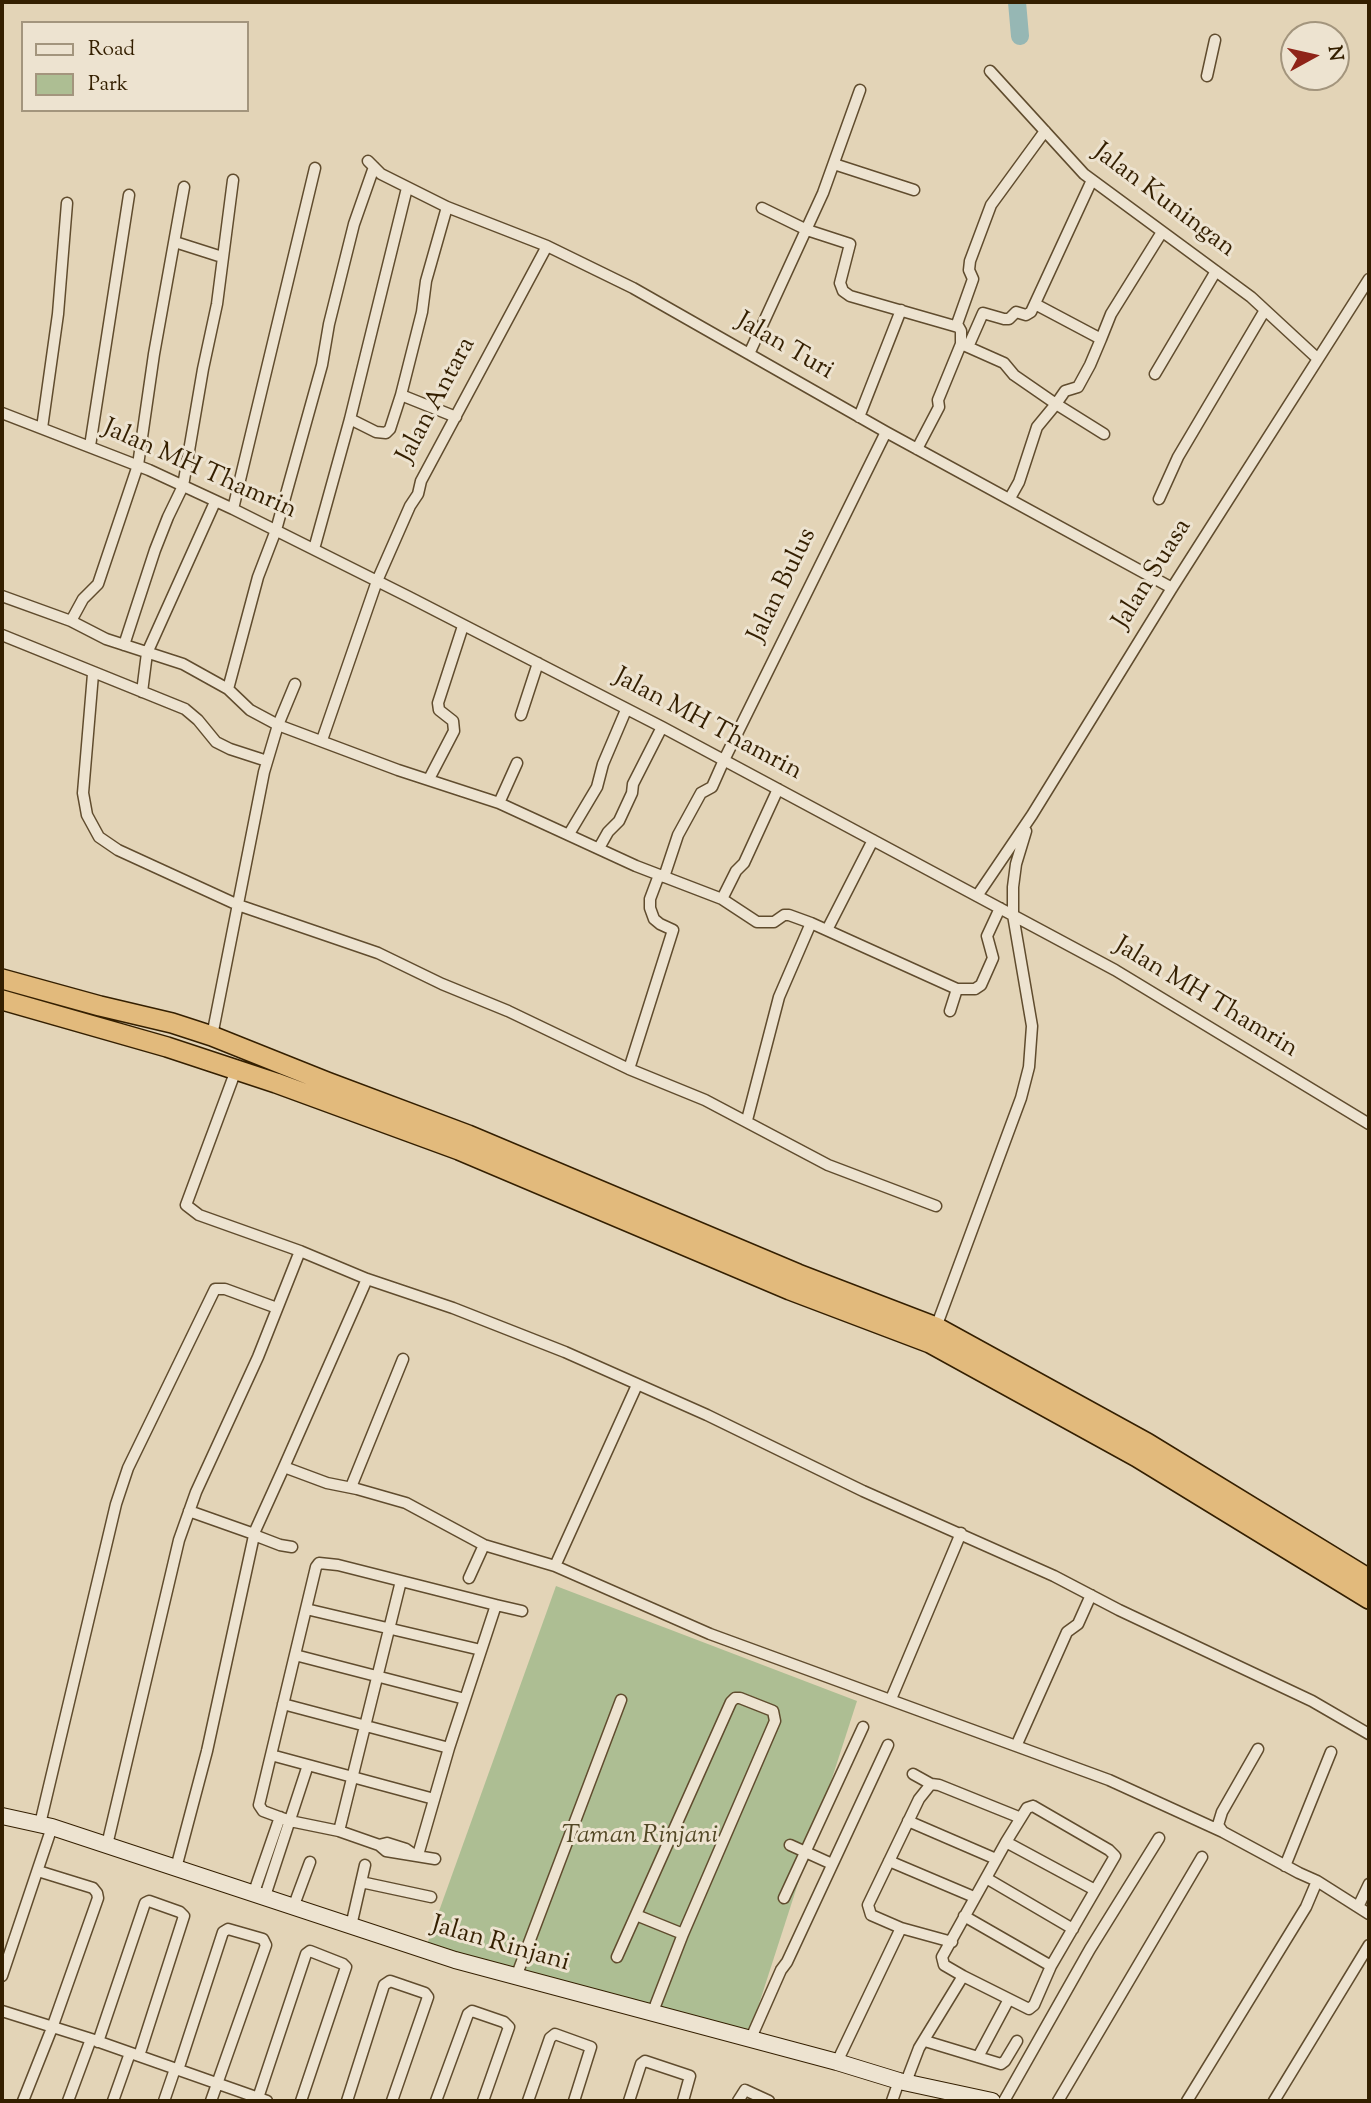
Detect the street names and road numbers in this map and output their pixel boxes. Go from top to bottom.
street label: Jalan Kuningan [1086,138,1240,266]
street label: Jalan Turi [730,308,838,388]
street label: Jalan Antara [392,333,484,469]
street label: Jalan MH Thamrin [97,414,301,528]
street label: Jalan Suasa [1108,514,1200,636]
street label: Jalan Bulus [743,524,825,648]
street label: Jalan MH Thamrin [607,663,807,789]
street label: Jalan MH Thamrin [1107,932,1303,1066]
street label: Jalan Rinjani [427,1911,573,1981]

